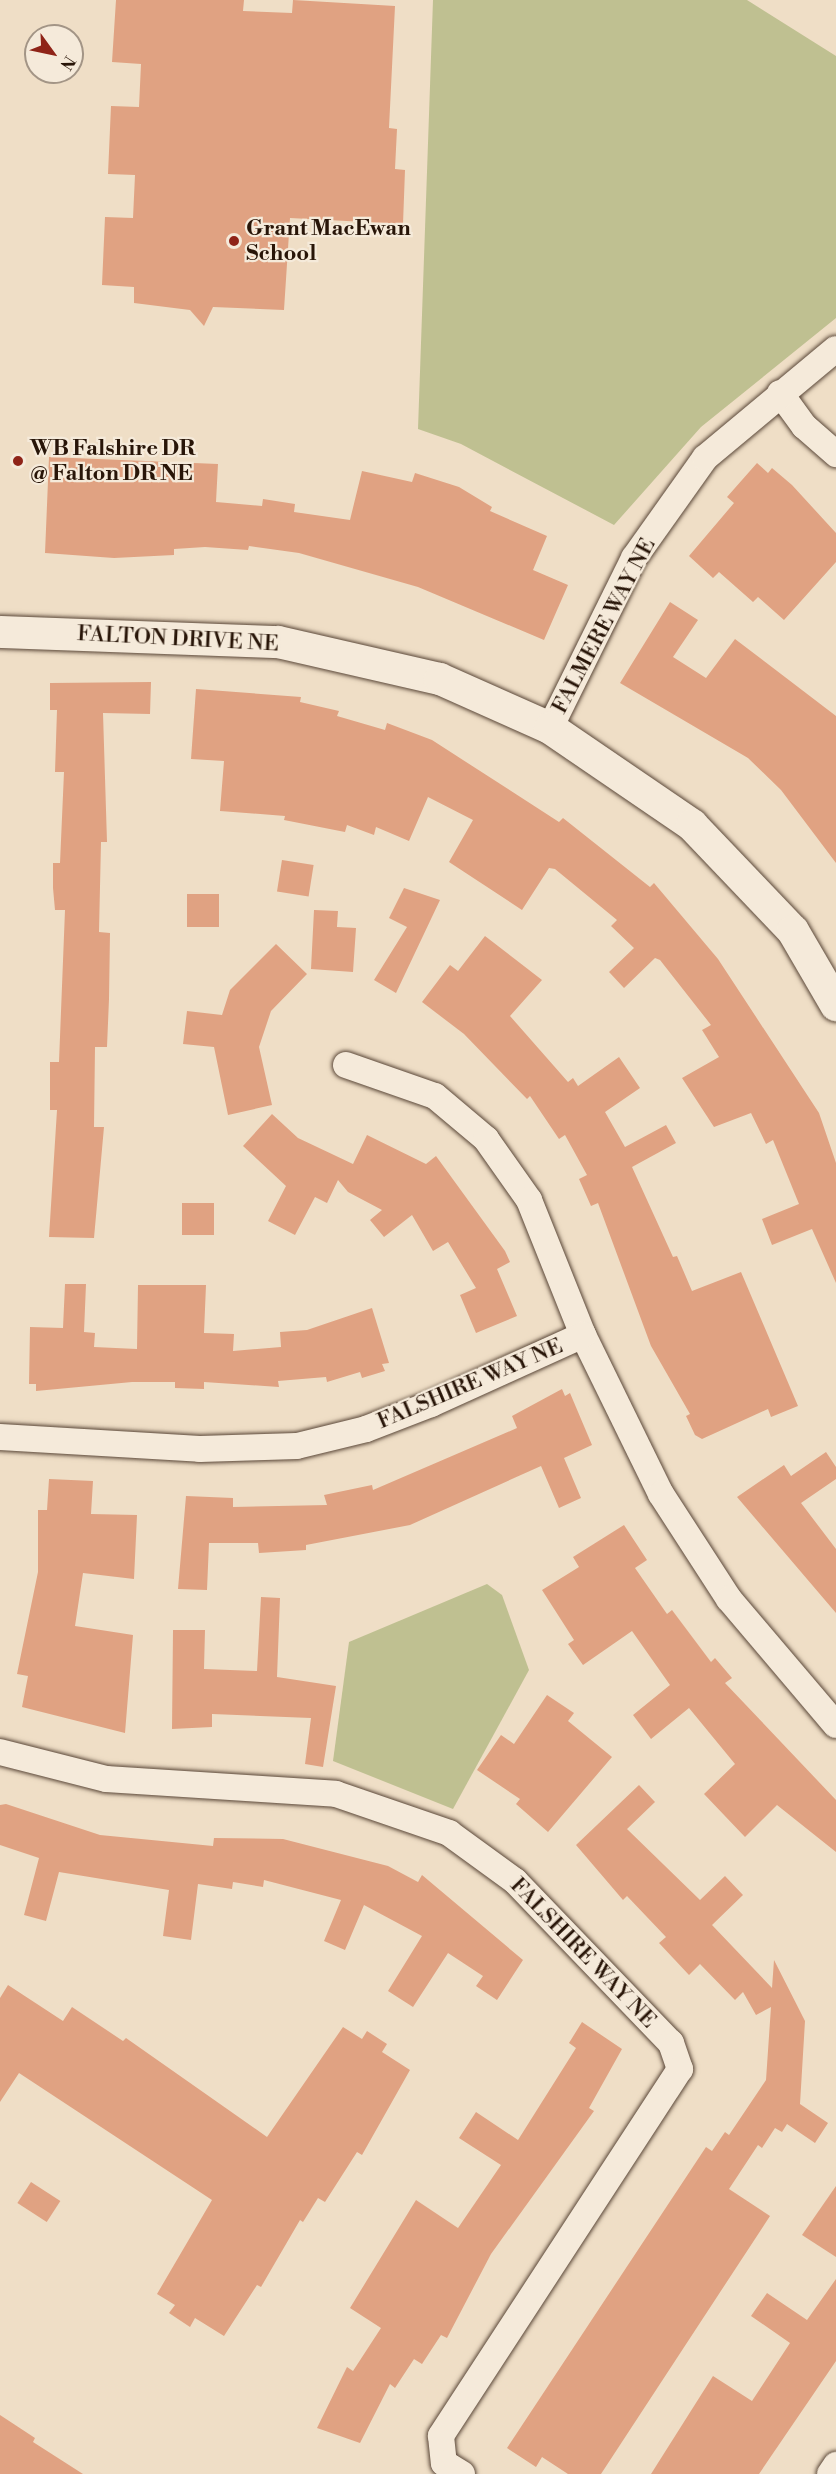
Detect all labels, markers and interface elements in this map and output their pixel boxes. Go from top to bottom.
north arrow [24,24,84,84]
text: N [56,52,79,73]
place label: Grant MacEwan School [246,215,411,266]
marker: Grant MacEwan School [227,234,241,248]
place label: WB Falshire DR @ Falton DR NE [30,435,195,487]
marker: WB Falshire DR @ Falton DR NE [11,454,25,468]
street label: FALMERE WAY NE [547,534,661,718]
street label: FALTON DRIVE NE [76,621,280,657]
street label: FALSHIRE WAY NE [373,1333,567,1435]
street label: FALSHIRE WAY NE [504,1872,662,2034]

